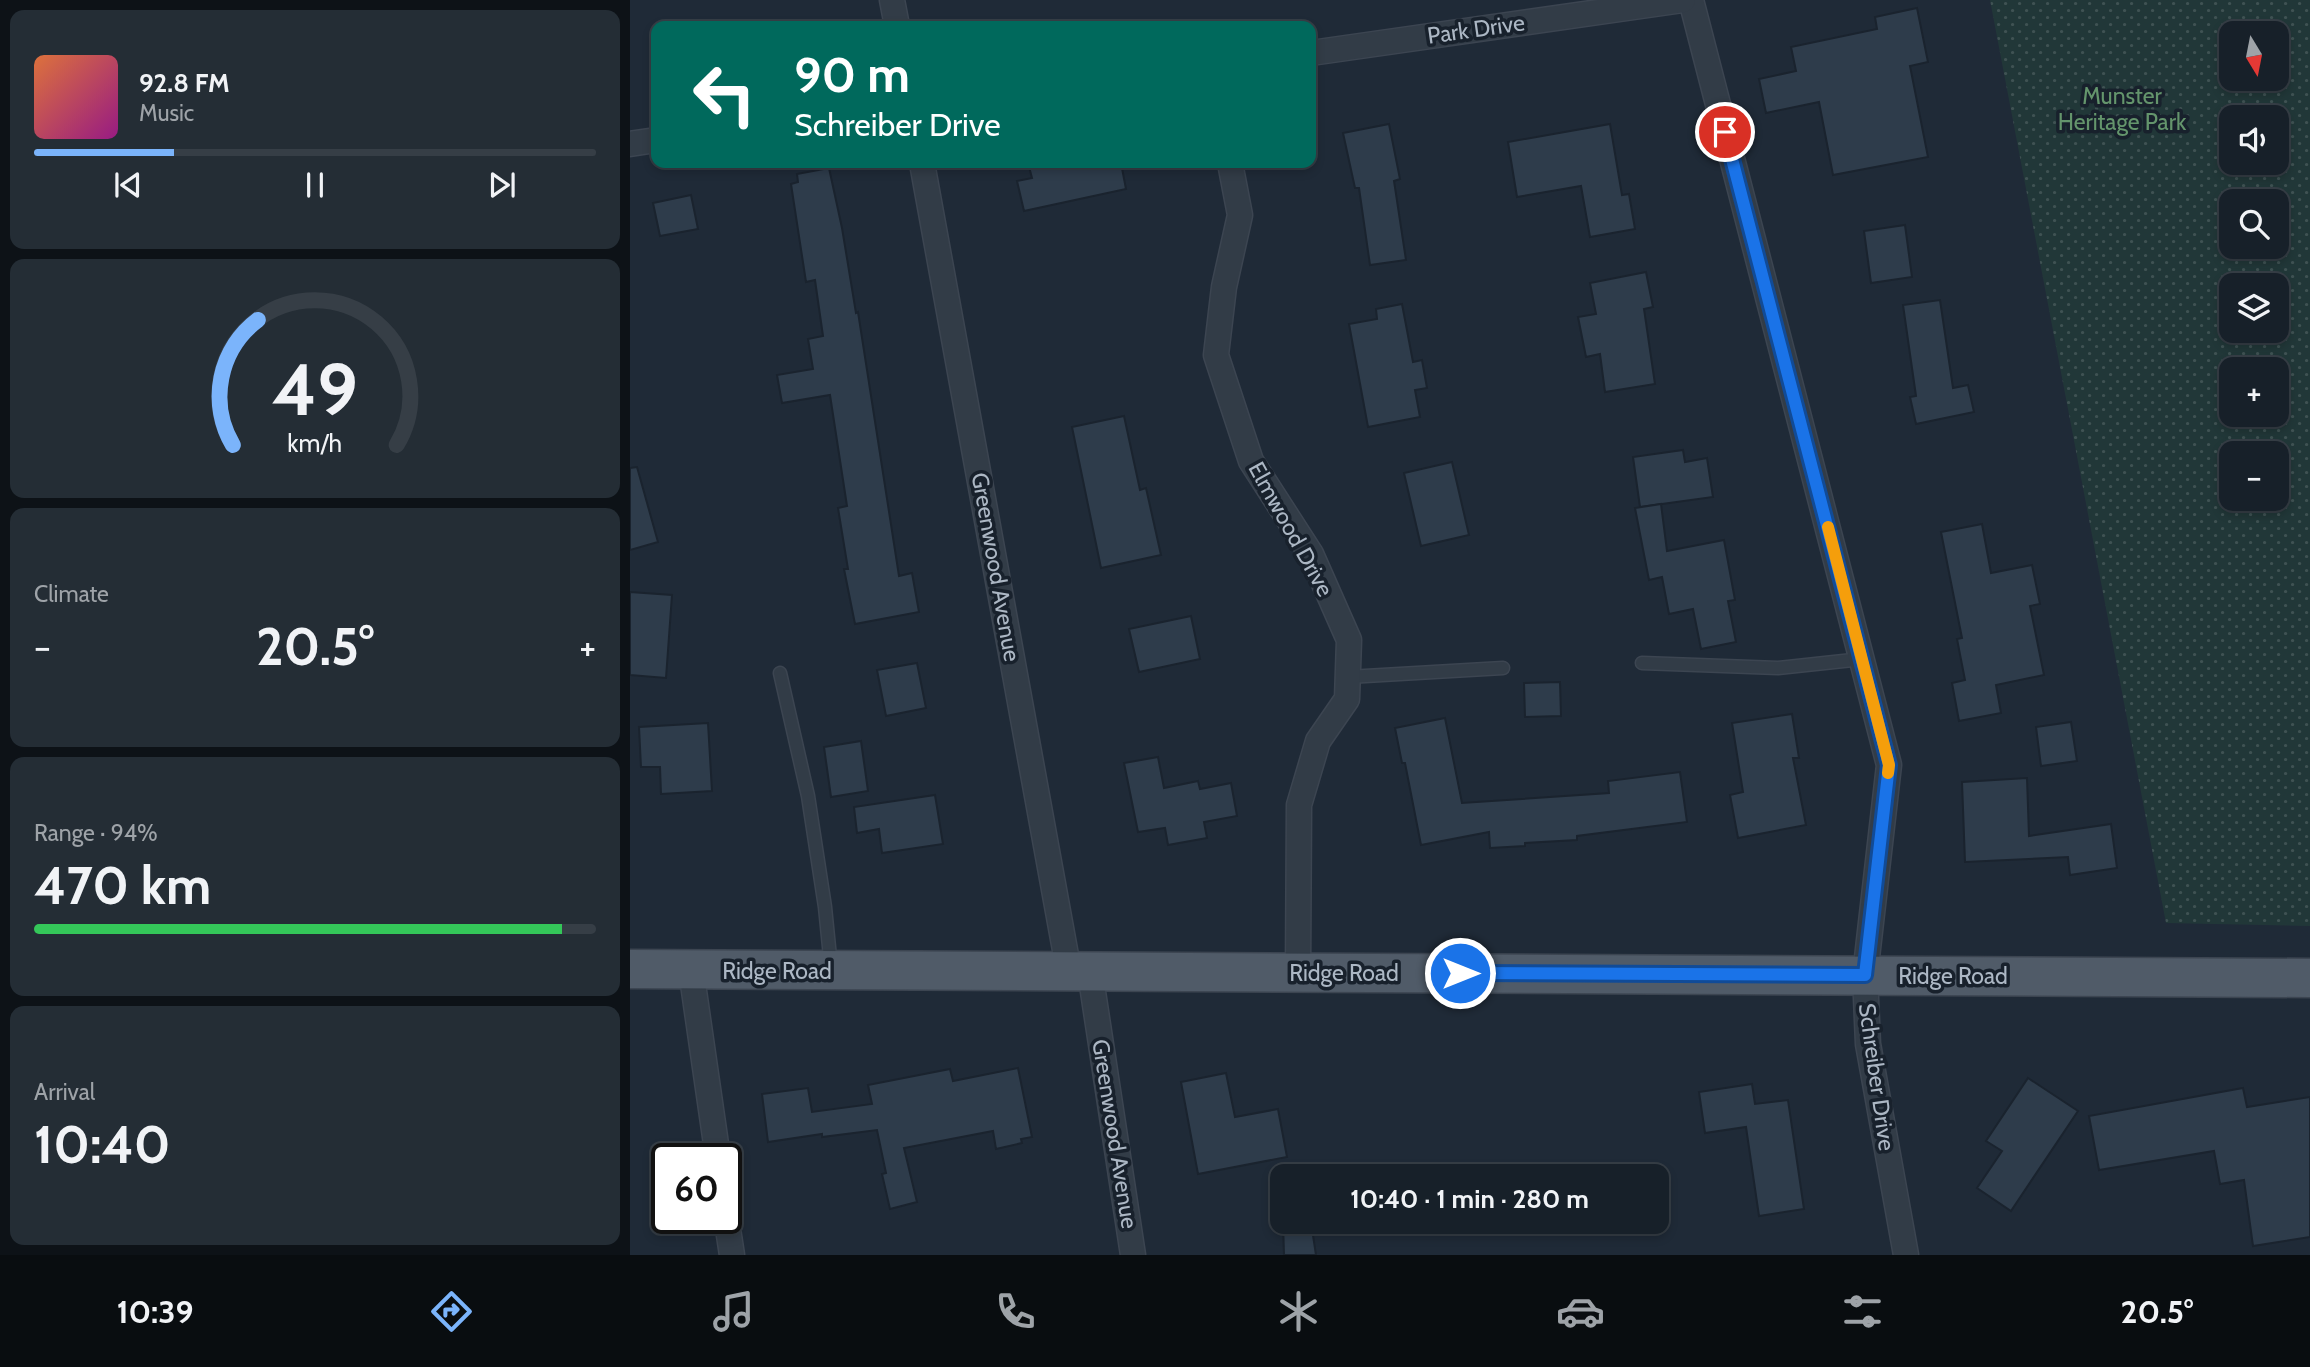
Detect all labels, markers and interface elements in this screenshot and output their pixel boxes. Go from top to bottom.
street label: Park Drive [1425,8,1527,50]
north arrow [2219,21,2289,91]
map controls [2219,21,2289,511]
text: 90 m [794,45,910,104]
icon: left [679,49,770,140]
text: 92.8 FM [139,67,230,99]
park label: Munster Heritage Park [2058,82,2187,136]
text: Music [139,99,194,127]
pin [1695,102,1755,162]
text: Schreiber Drive [794,105,1001,144]
button: sound [2219,105,2289,175]
icon: arrive [1706,113,1744,151]
icon: previous [109,166,147,204]
icon: pause [296,166,334,204]
icon: next [483,166,521,204]
button: search [2219,189,2289,259]
button: layers [2219,273,2289,343]
text: 49 [272,345,358,433]
button: + [2219,357,2289,427]
text: km/h [288,427,342,457]
button: − [2219,441,2289,511]
street label: Elmwood Drive [1243,457,1340,601]
street label: Greenwood Avenue [966,470,1026,664]
text: Climate [34,580,109,608]
text: 20.5° [256,615,374,678]
text: − [34,623,51,670]
text: + [579,623,596,670]
text: Range · 94% [34,819,158,847]
text: 470 km [34,854,211,917]
position arrow [1423,936,1497,1010]
street label: Ridge Road [722,957,832,985]
street label: Ridge Road [1289,959,1399,987]
street label: Ridge Road [1898,962,2008,990]
street label: Schreiber Drive [1853,1002,1901,1153]
street label: Greenwood Avenue [1086,1037,1144,1231]
text: Arrival [34,1078,95,1106]
text: 10:40 [34,1113,170,1176]
speed limit sign: 60 [651,1143,742,1234]
text: 10:40 · 1 min · 280 m [1350,1183,1589,1215]
icon: directions [427,1287,476,1336]
icon: music [709,1287,758,1336]
icon: phone [991,1287,1040,1336]
icon: climate [1274,1287,1323,1336]
icon: car [1556,1287,1605,1336]
icon: filters [1838,1287,1887,1336]
text: 10:39 [117,1292,193,1331]
text: 20.5° [2121,1292,2193,1331]

